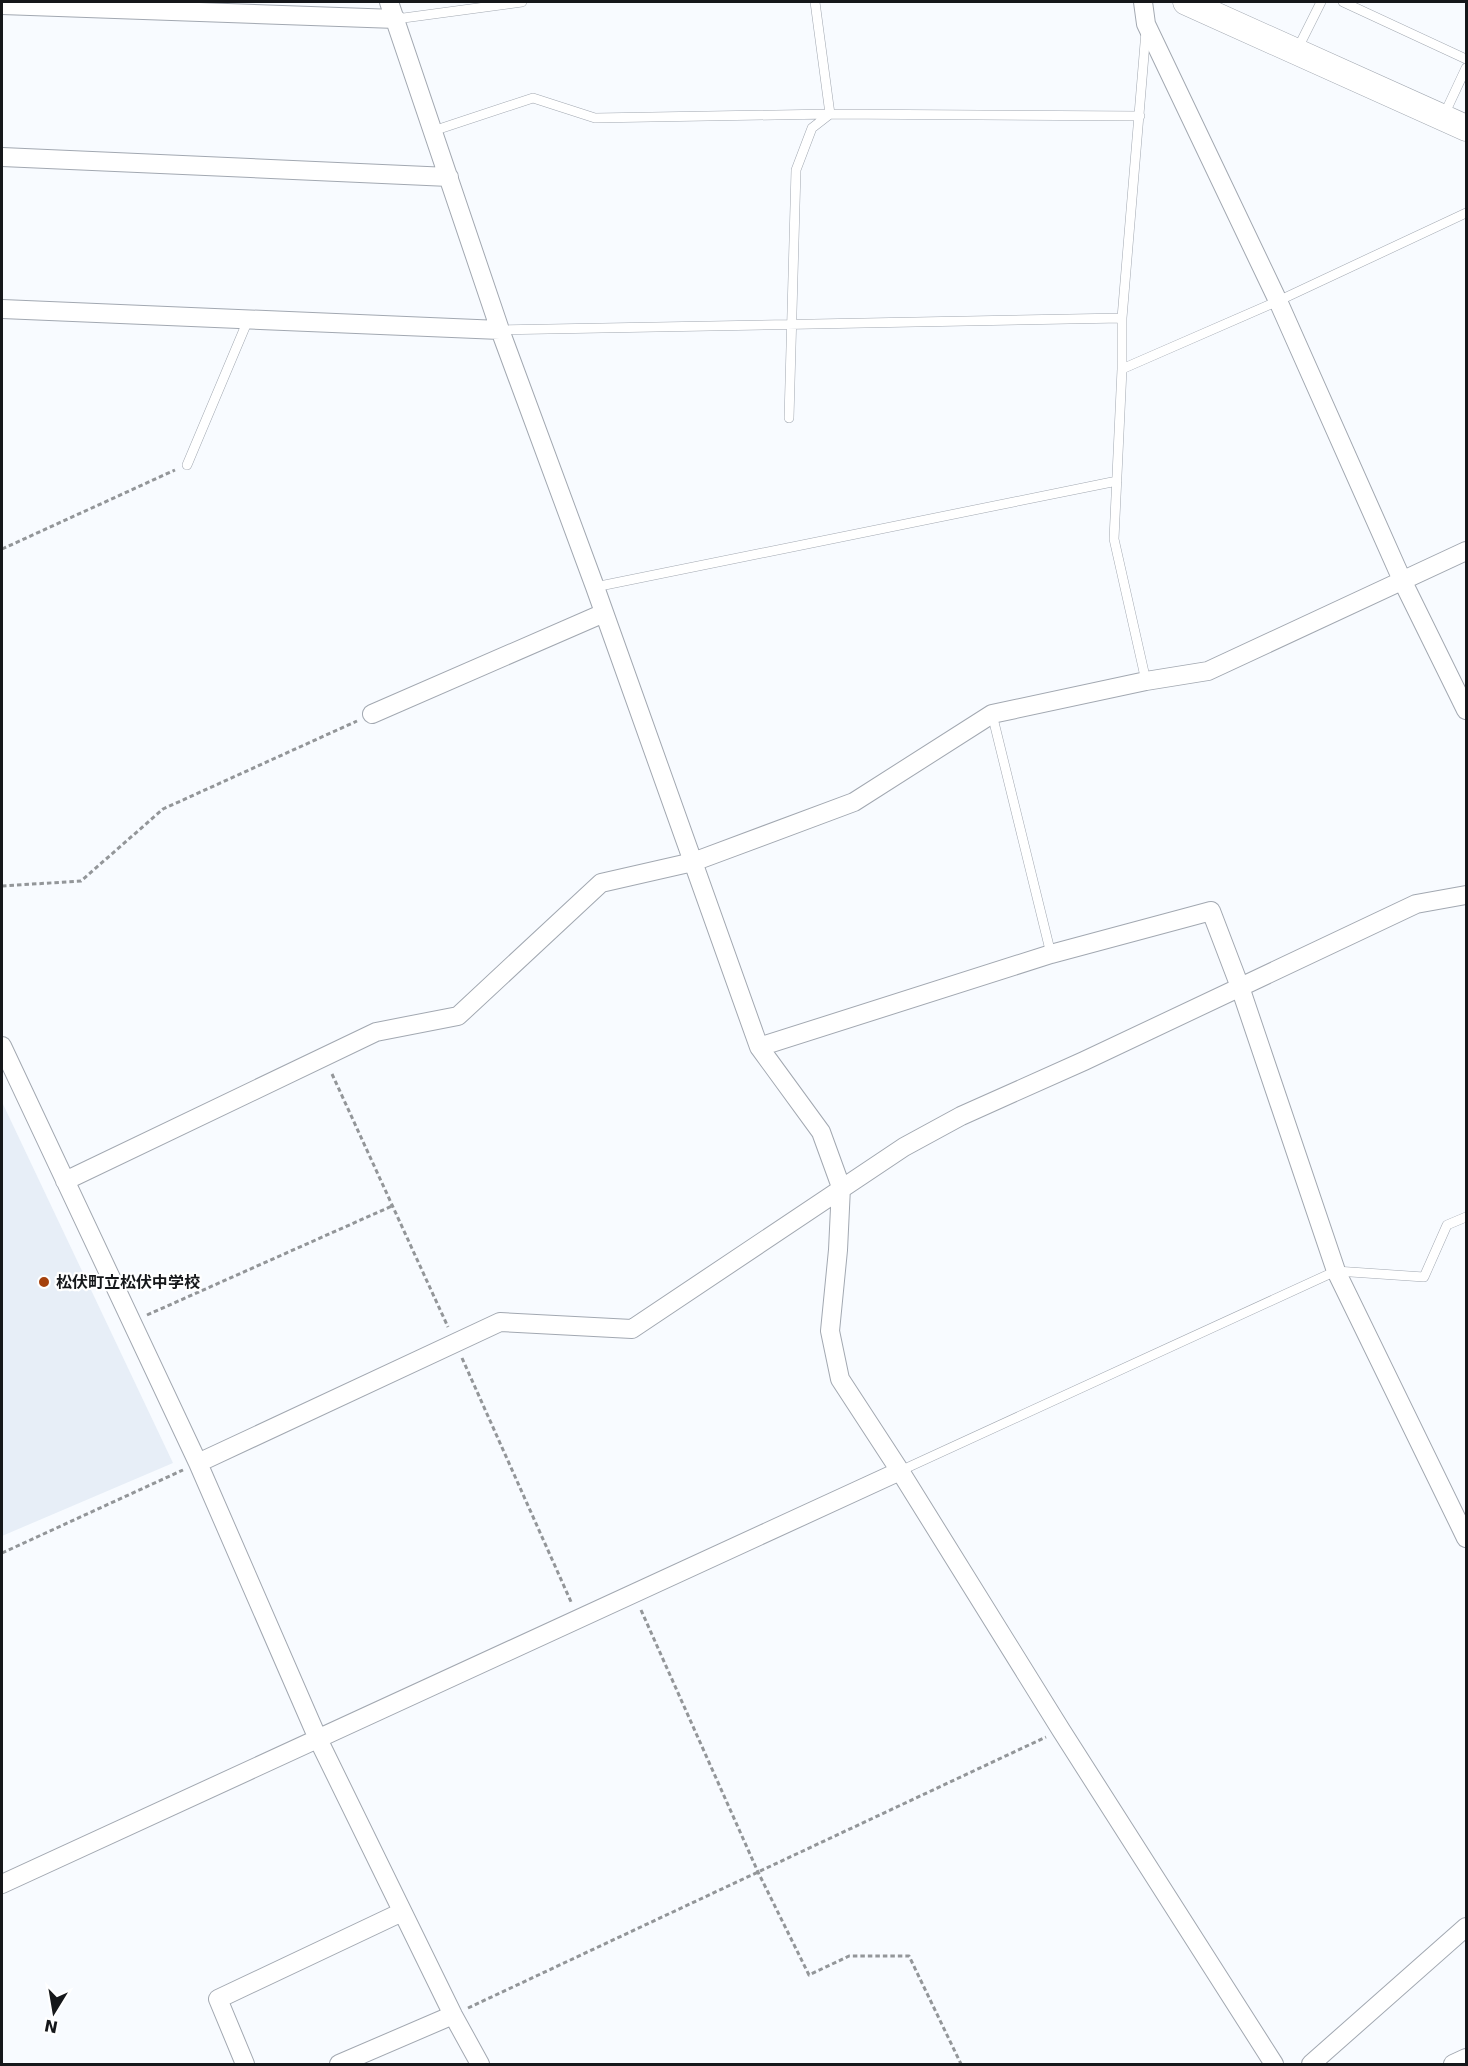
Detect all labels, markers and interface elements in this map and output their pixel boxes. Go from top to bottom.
place label: 松伏町立松伏中学校 [56,1273,200,1292]
marker: 松伏町立松伏中学校 [37,1275,51,1289]
north arrow [24,1982,84,2042]
text: N [43,2016,60,2037]

